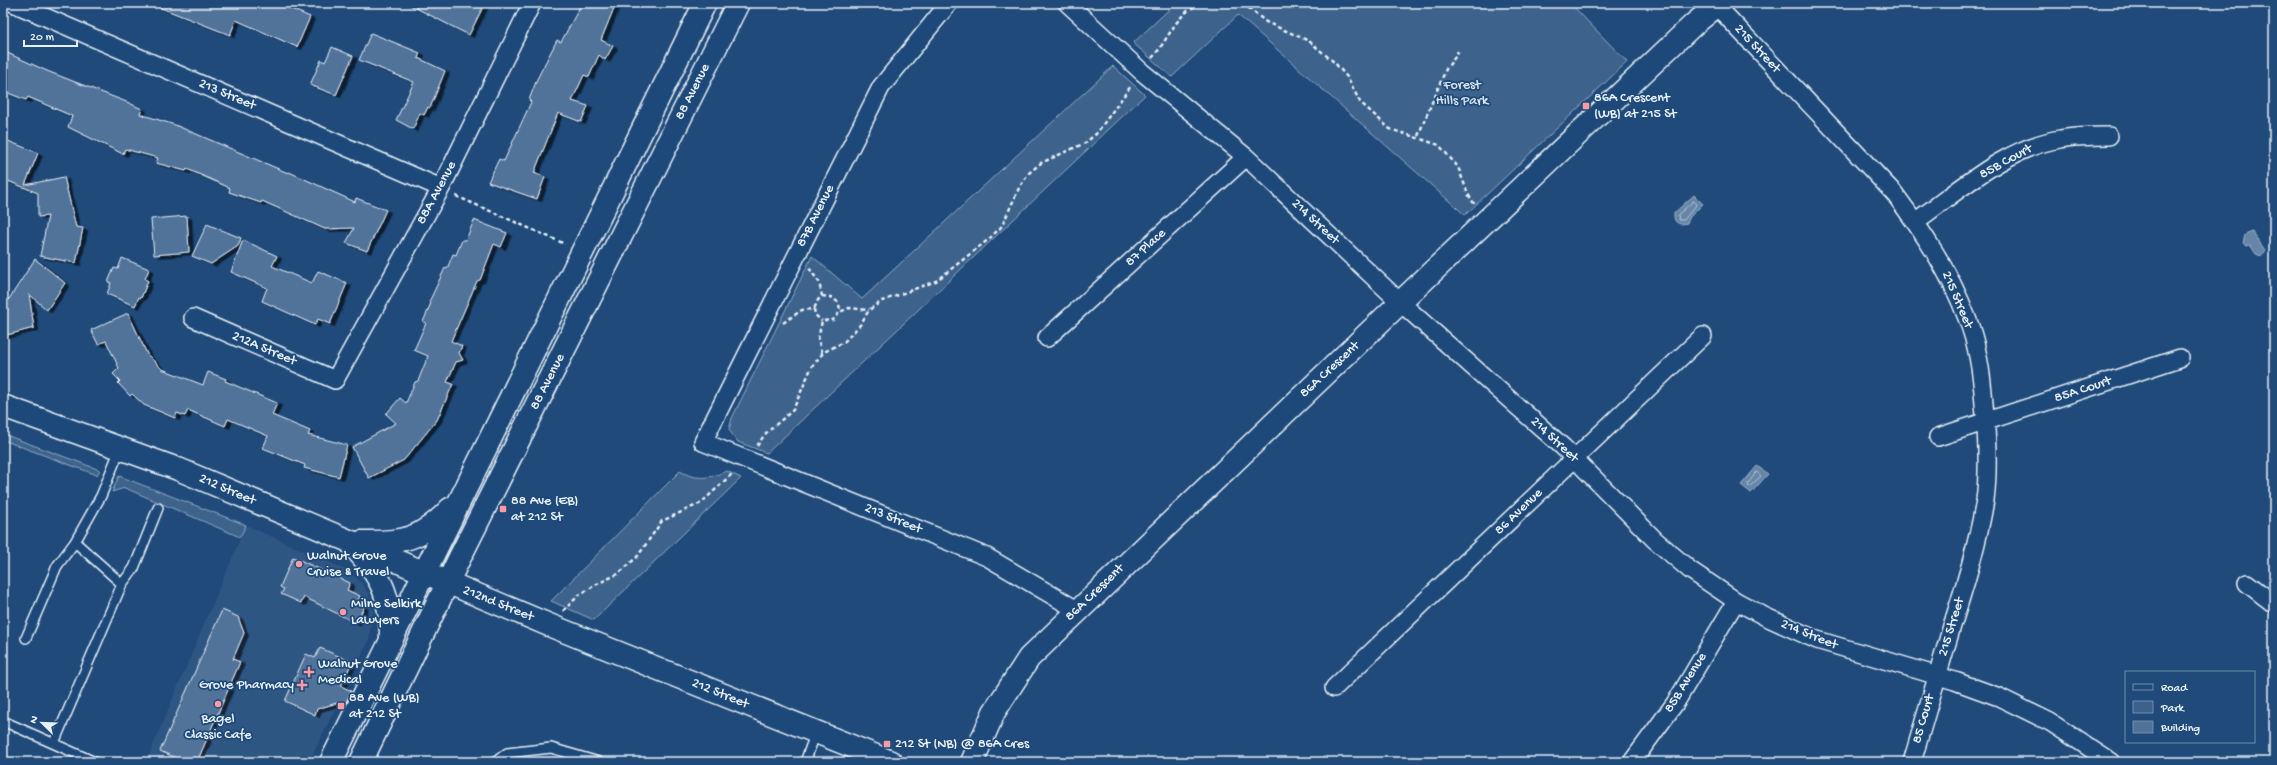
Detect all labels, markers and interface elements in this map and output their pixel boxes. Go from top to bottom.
street label: 215 Street [1730,21,1785,78]
scale bar [24,22,77,48]
text: 20 m [30,31,55,45]
street label: 88 Avenue [672,60,715,123]
street label: 213 Street [196,75,259,115]
park label: Forest Hills Park [1436,77,1490,110]
place label: 86A Crescent (WB) at 215 St [1594,90,1678,123]
marker: 86A Crescent (WB) at 215 St [1581,101,1591,111]
street label: 85B Court [1977,140,2036,183]
street label: 88A Avenue [413,158,461,227]
street label: 87B Avenue [793,181,839,250]
street label: 214 Street [1287,195,1344,249]
street label: 87 Place [1122,225,1170,271]
street label: 215 Street [1937,269,1977,332]
street label: 212A Street [229,328,300,371]
street label: 86A Crescent [1297,337,1364,402]
street label: 88 Avenue [527,350,570,413]
street label: 85A Court [2052,372,2115,407]
street label: 214 Street [1526,413,1583,467]
street label: 212 Street [196,470,259,510]
street label: 86 Avenue [1491,484,1547,539]
place label: 88 Ave (EB) at 212 St [511,493,578,526]
street label: 213 Street [862,500,925,539]
marker: 88 Ave (EB) at 212 St [498,504,508,514]
place label: Walnut Grove Cruise & Travel [307,548,389,581]
marker: Walnut Grove Cruise & Travel [294,559,304,569]
street label: 86A Crescent [1062,560,1129,625]
street label: 212nd Street [460,582,537,626]
street label: 215 Street [1935,594,1969,658]
place label: Milne Selkirk Lawyers [351,596,423,629]
marker: Milne Selkirk Lawyers [338,607,348,617]
street label: 214 Street [1778,616,1841,655]
street label: 85B Avenue [1661,649,1712,716]
place label: Walnut Grove Medical [318,656,398,689]
marker: Walnut Grove Medical [303,666,315,678]
legend [2125,671,2255,743]
street label: 212 Street [689,675,752,714]
place label: Grove Pharmacy [199,677,294,694]
marker: Grove Pharmacy [297,680,307,690]
text: Road [2161,682,2188,696]
place label: 88 Ave (WB) at 212 St [349,690,420,723]
street label: 85 Court [1909,691,1939,746]
marker: Bagel Classic Cafe [213,699,223,709]
marker: 88 Ave (WB) at 212 St [336,701,346,711]
text: Park [2160,702,2186,716]
north arrow [22,703,62,743]
place label: Bagel Classic Cafe [185,711,252,744]
text: N [28,714,42,726]
text: Building [2160,722,2200,736]
place label: 212 St (NB) @ 86A Cres [895,736,1030,753]
marker: 212 St (NB) @ 86A Cres [882,739,892,749]

